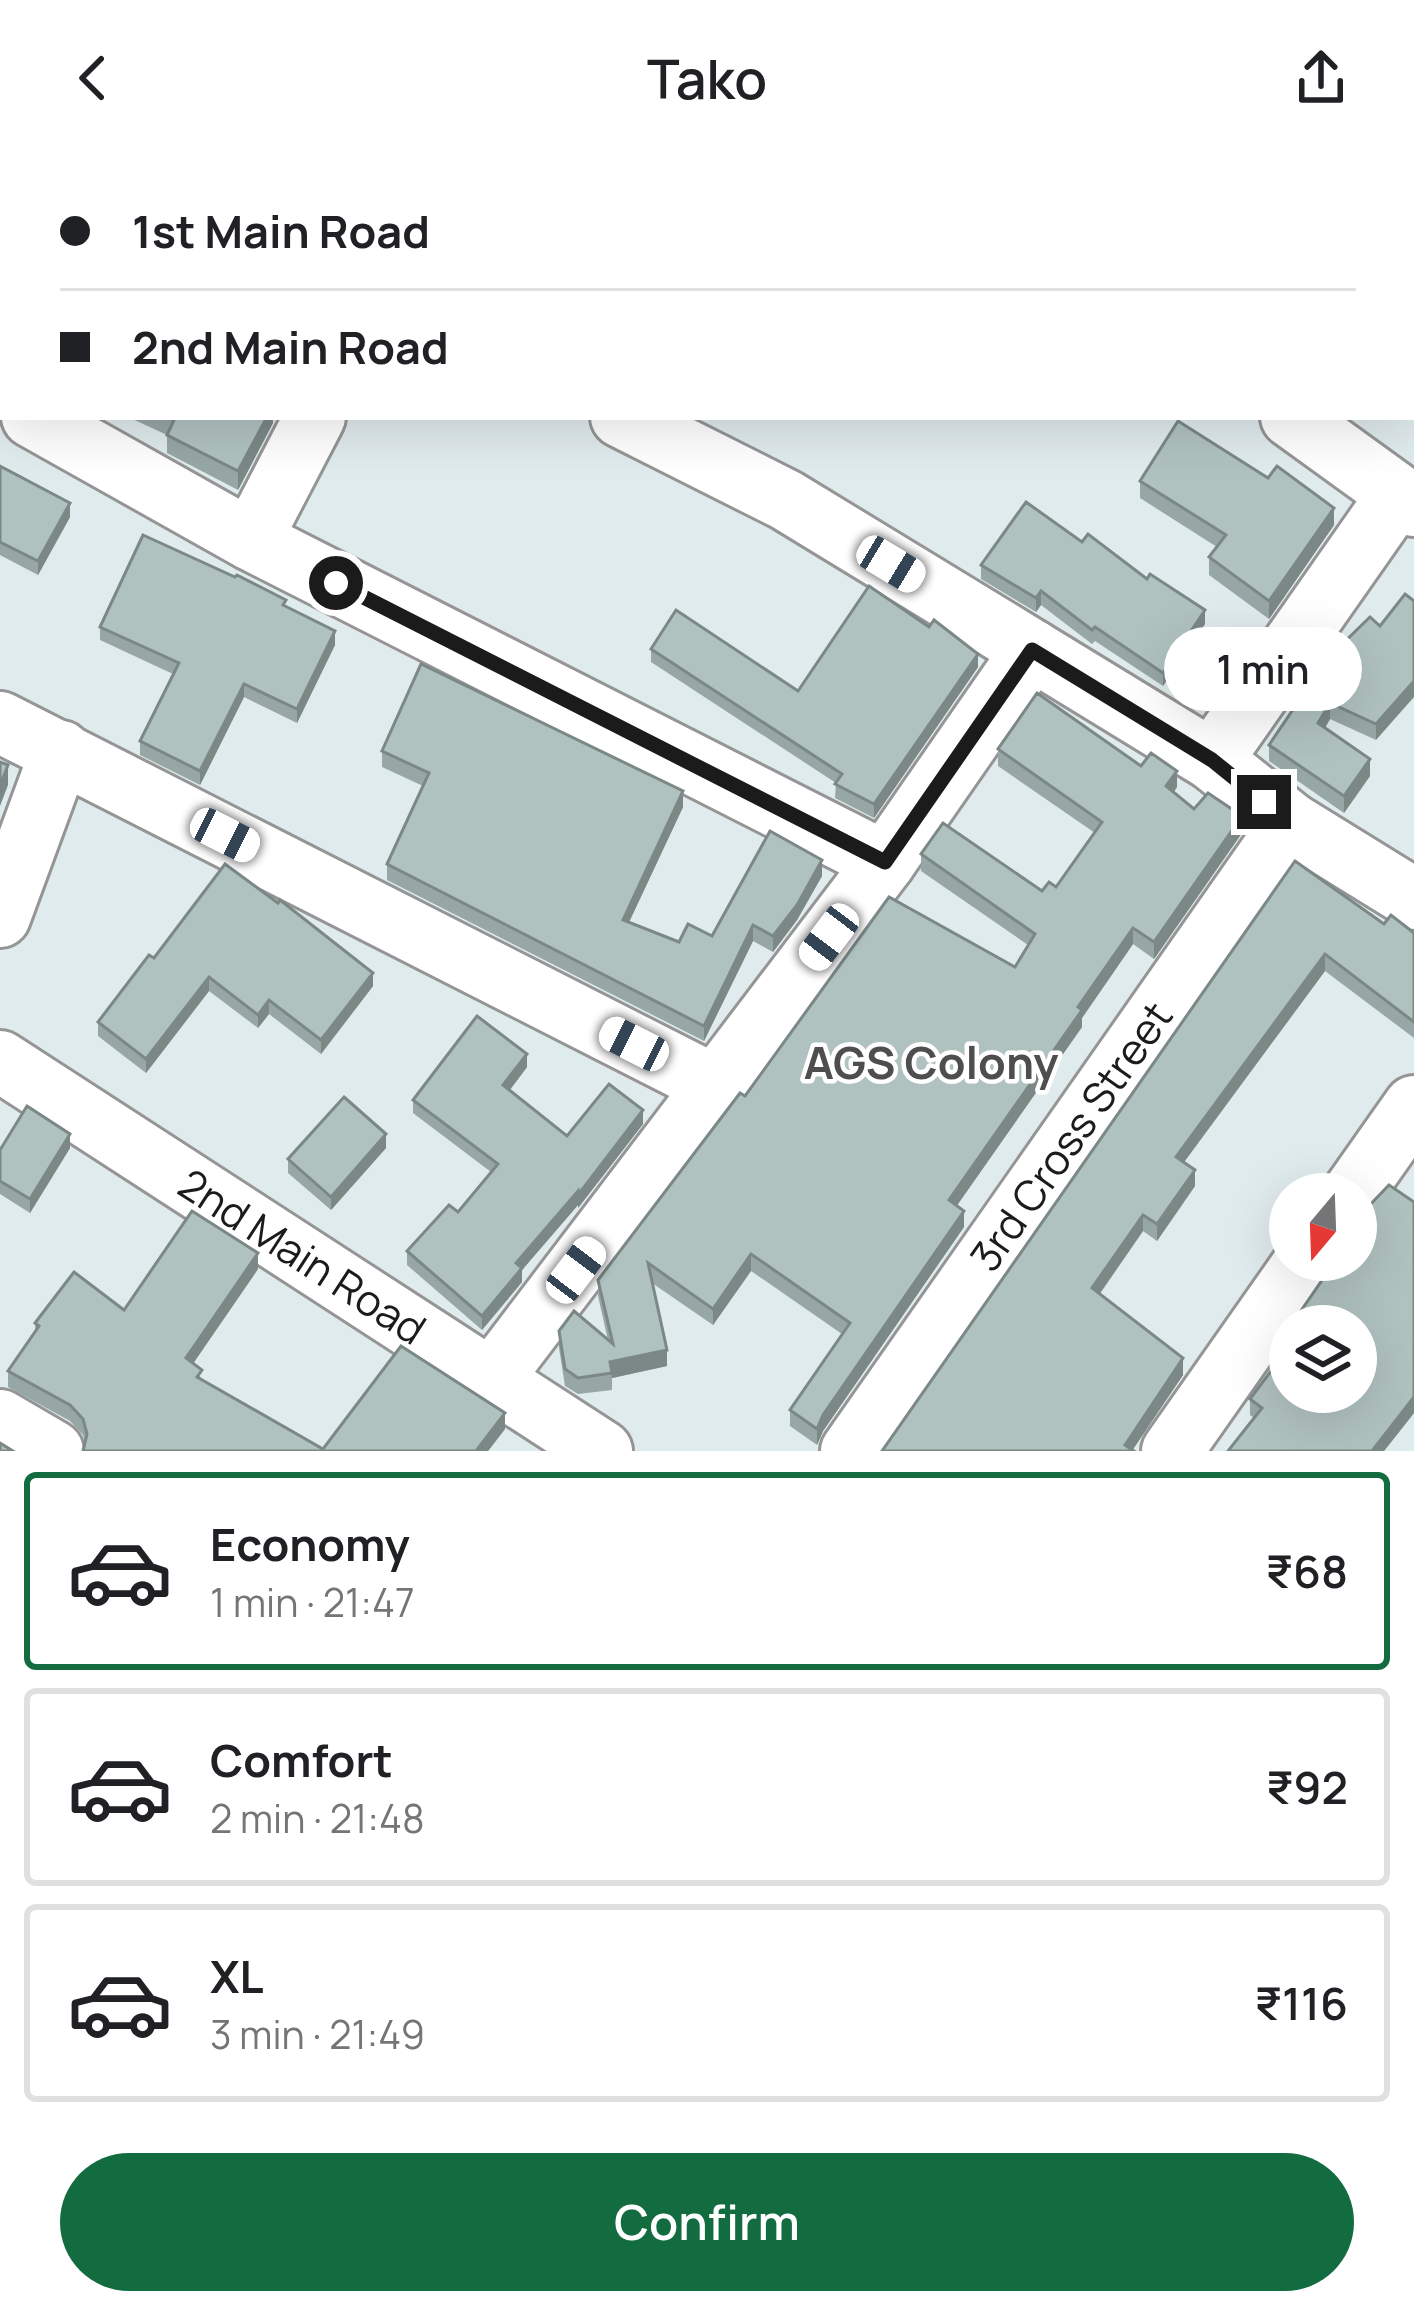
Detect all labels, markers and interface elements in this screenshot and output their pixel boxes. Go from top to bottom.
text: Tako [647,41,767,115]
icon: back [60,45,126,111]
icon: share [1288,45,1354,111]
text: 1st Main Road [132,200,430,262]
text: 2nd Main Road [132,316,449,378]
car [851,530,931,598]
route start [309,556,363,610]
callout: 1 min [1165,628,1363,712]
text: 1 min [1217,642,1309,696]
route end [1237,775,1291,829]
car [185,803,265,867]
car [793,897,865,977]
street label: 3rd Cross Street [956,990,1185,1282]
car [594,1012,674,1076]
district label: AGS Colony [804,1031,1058,1093]
street label: 2nd Main Road [168,1155,437,1357]
north arrow [1269,1173,1377,1281]
map controls [1269,1173,1377,1413]
car [540,1230,612,1310]
button: layers [1269,1305,1377,1413]
text: Economy [210,1513,410,1575]
icon: car [66,1517,174,1625]
text: ₹68 [1265,1540,1348,1602]
text: 1 min · 21:47 [210,1575,414,1629]
text: Comfort [210,1729,393,1791]
icon: car [66,1733,174,1841]
text: ₹92 [1266,1756,1348,1818]
text: 2 min · 21:48 [210,1791,425,1845]
text: XL [210,1945,264,2007]
icon: car [66,1949,174,2057]
text: ₹116 [1254,1972,1348,2034]
text: 3 min · 21:49 [210,2007,425,2061]
button: Confirm [60,2153,1354,2291]

